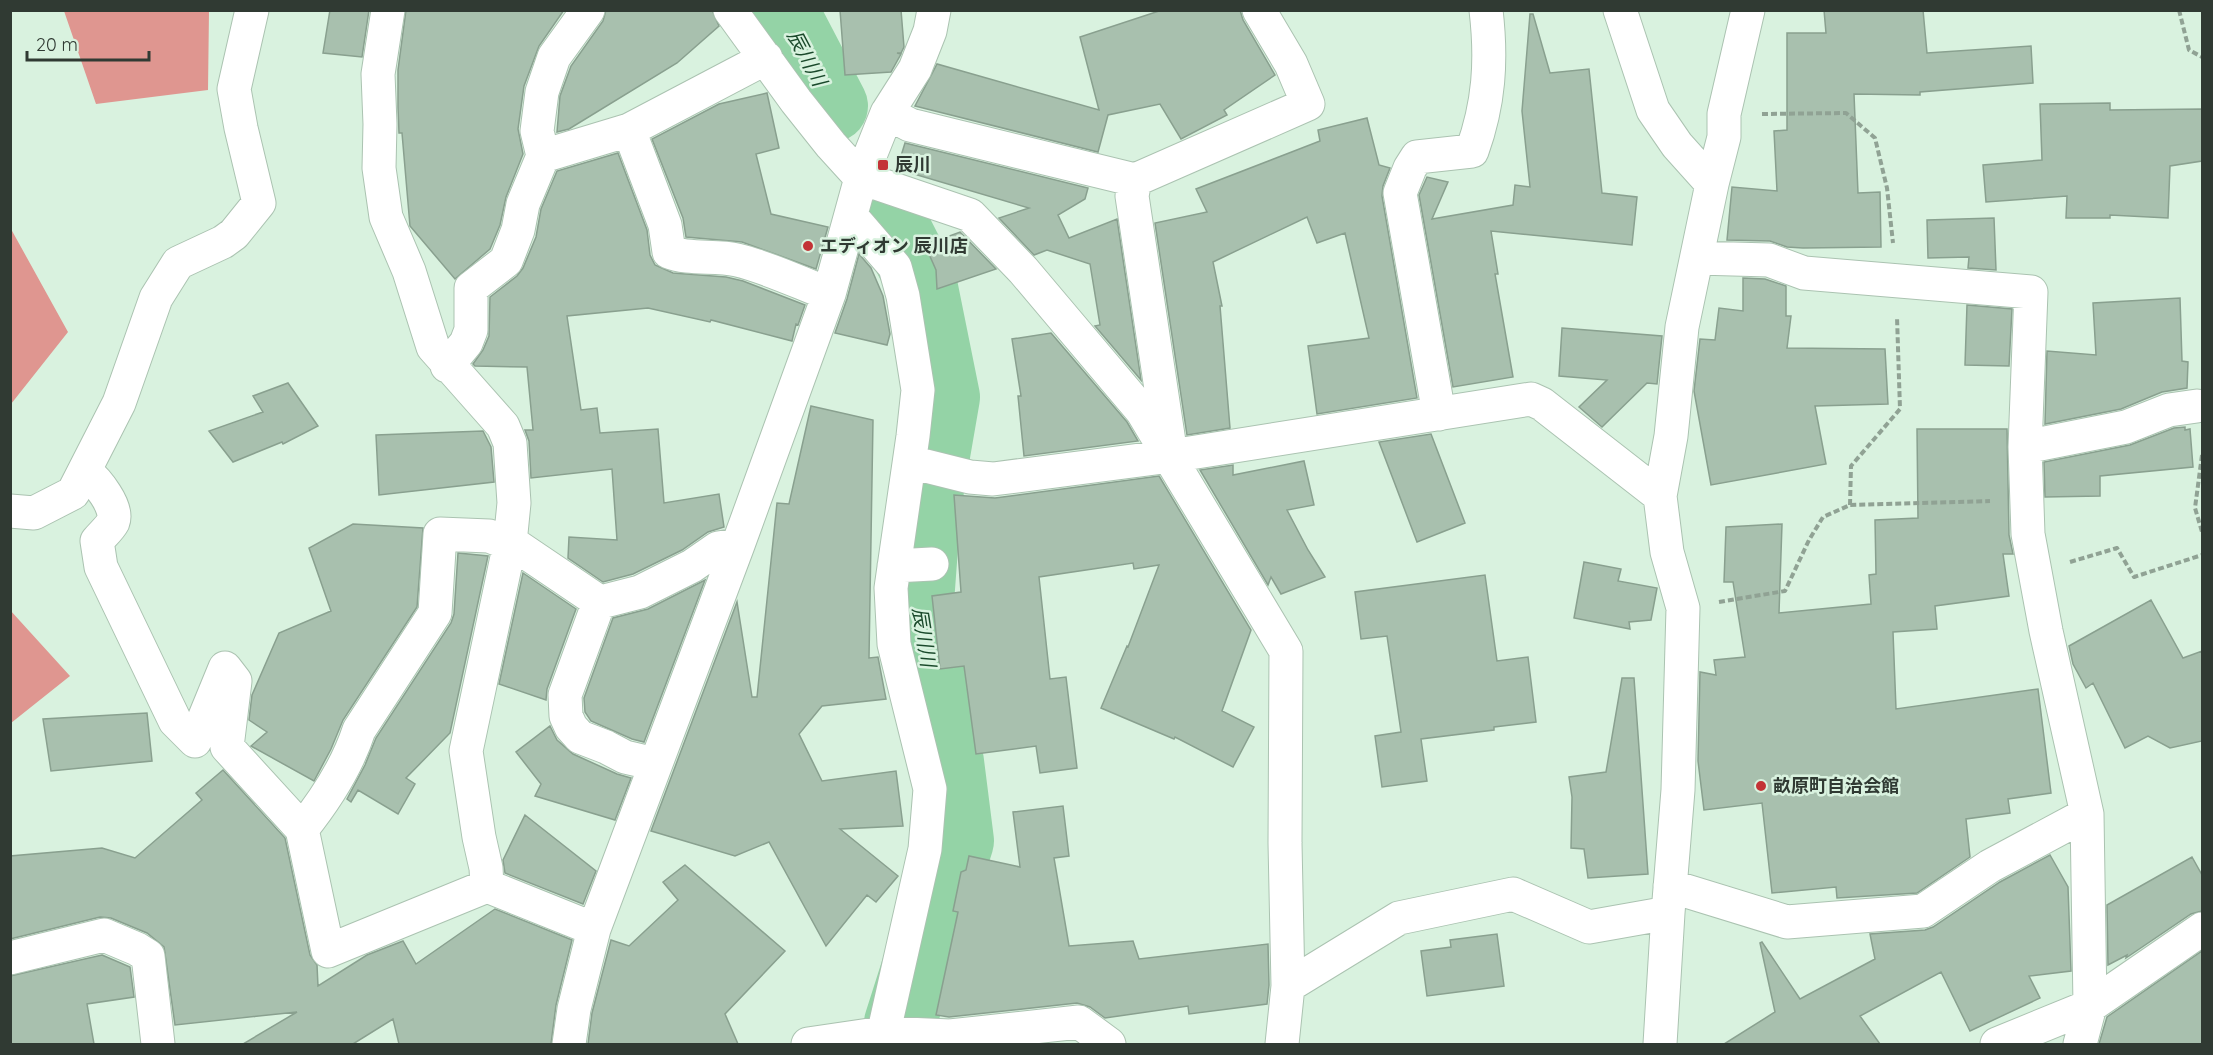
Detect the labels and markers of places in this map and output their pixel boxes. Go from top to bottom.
place label: 辰川 [895,153,931,176]
marker: 辰川 [876,158,890,172]
place label: エディオン 辰川店 [820,234,968,257]
marker: エディオン 辰川店 [801,239,815,253]
place label: 畝原町自治会館 [1773,774,1899,797]
marker: 畝原町自治会館 [1754,779,1768,793]

